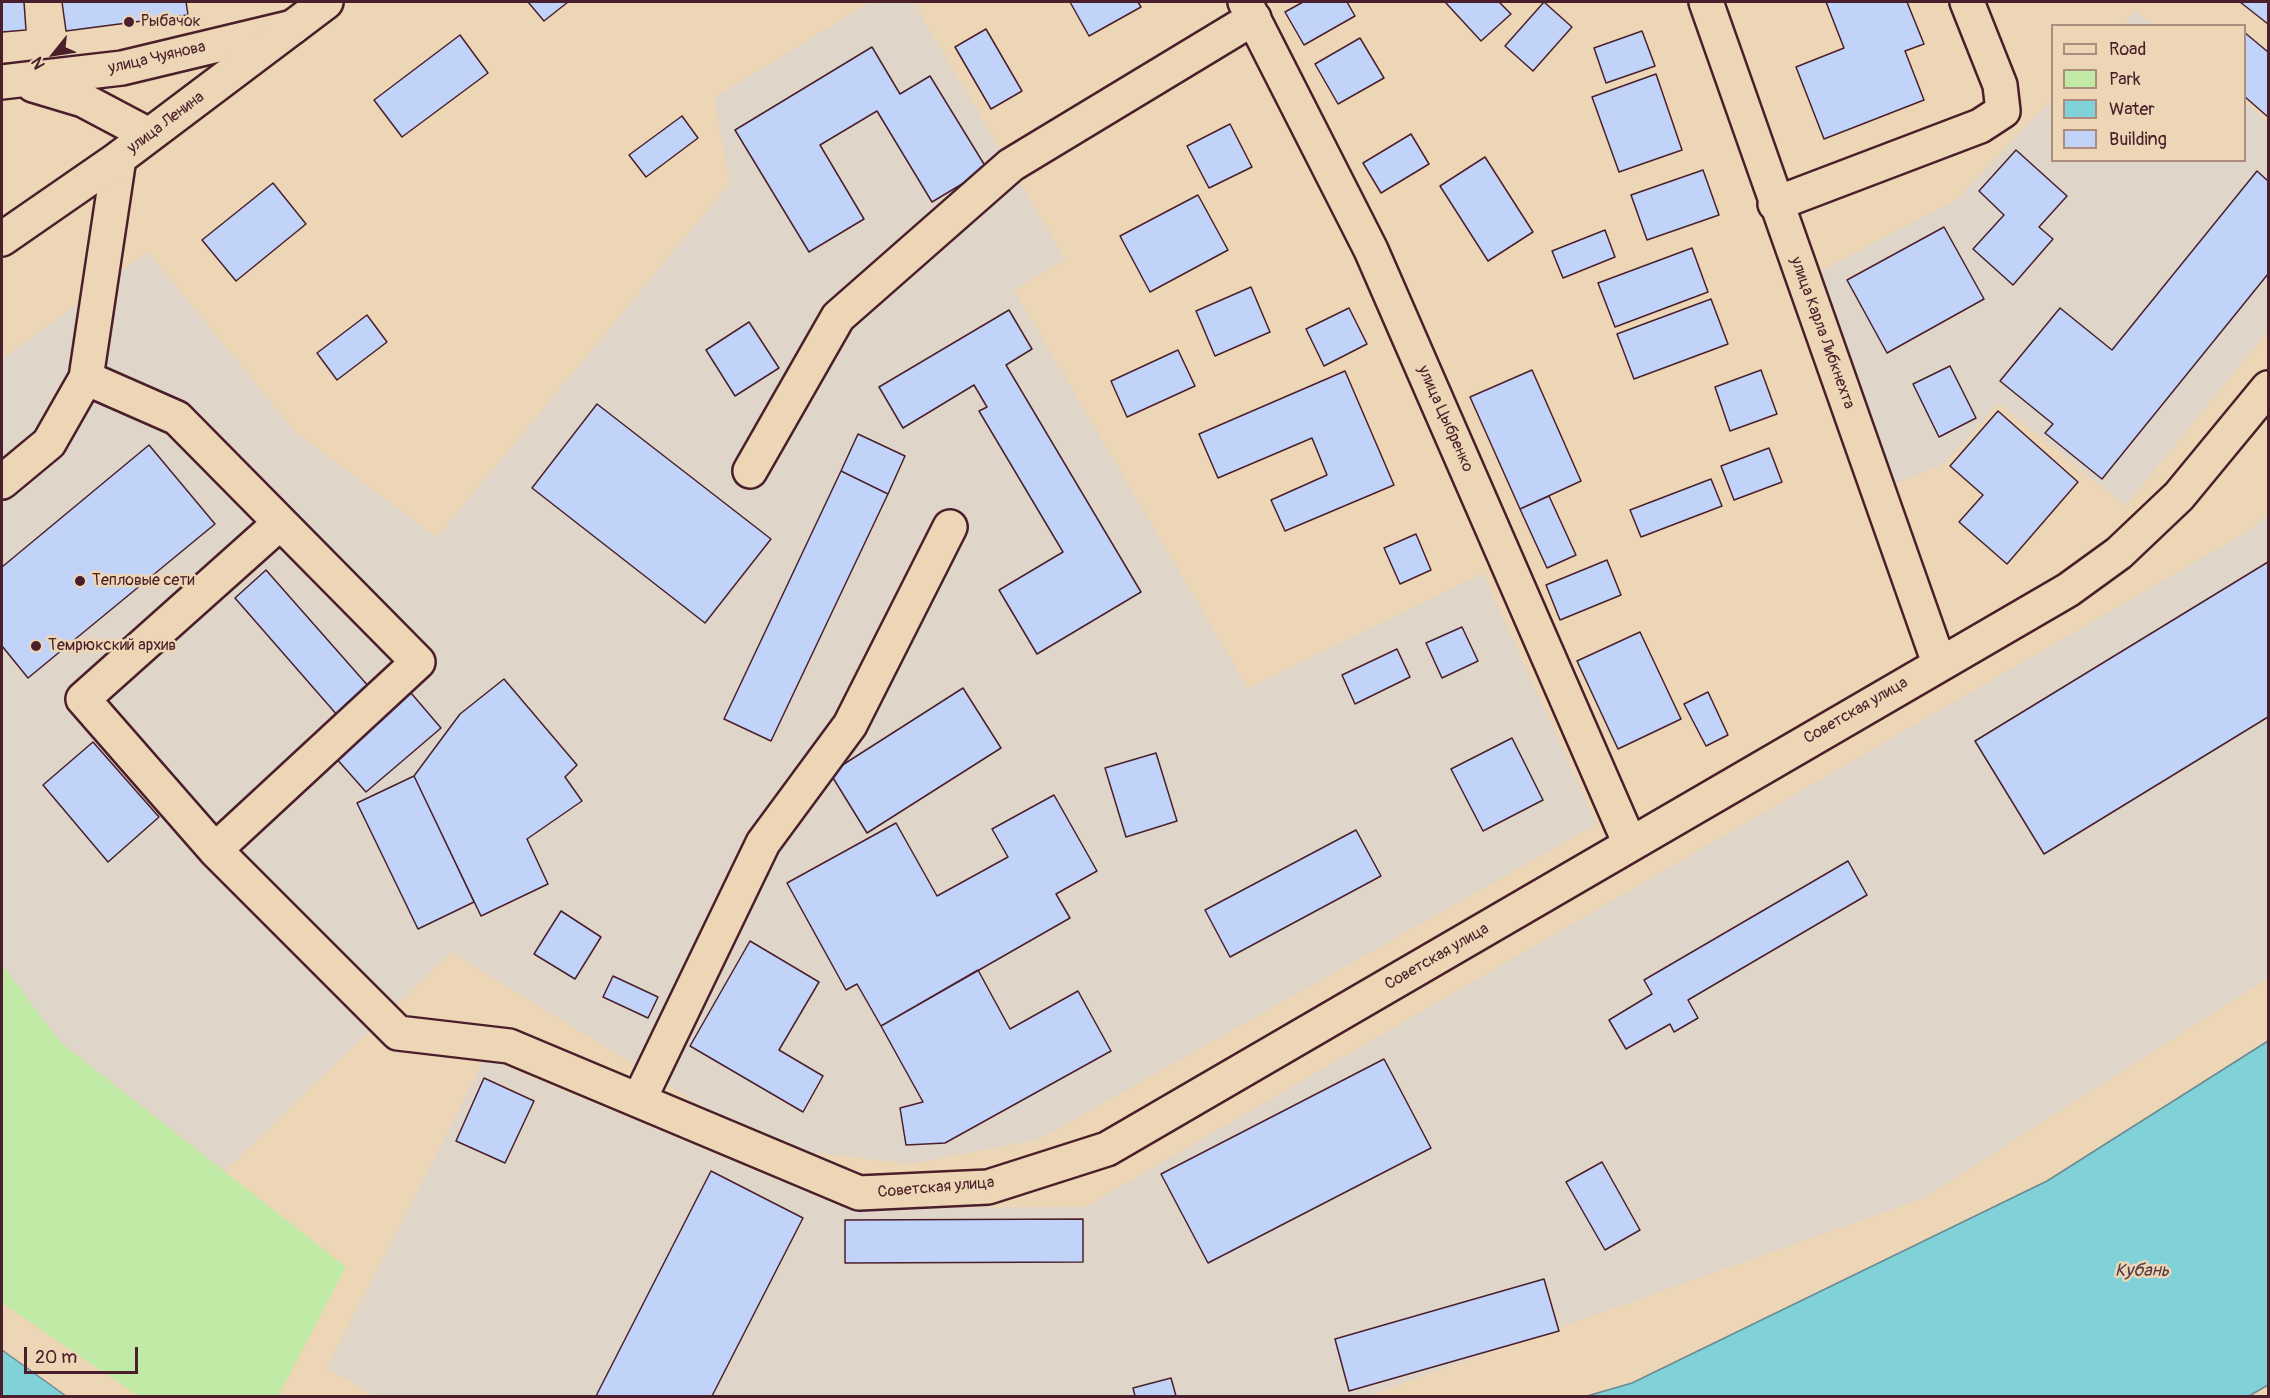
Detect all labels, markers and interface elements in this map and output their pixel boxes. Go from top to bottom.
place label: Рыбачок [141,12,201,32]
marker: Рыбачок [122,15,136,29]
north arrow [24,24,84,84]
legend [2051,24,2246,162]
street label: улица Чуянова [107,37,207,79]
text: Road [2109,38,2146,61]
text: N [27,53,50,73]
text: Park [2109,68,2141,91]
street label: улица Ленина [124,88,208,158]
text: Water [2109,98,2155,121]
text: Building [2109,128,2167,151]
street label: улица Карла Либкнехта [1786,254,1858,412]
street label: улица Цыбренко [1413,363,1477,475]
place label: Тепловые сети [92,571,195,591]
marker: Тепловые сети [73,574,87,588]
place label: Темрюкский архив [48,636,176,656]
marker: Темрюкский архив [29,639,43,653]
street label: Советская улица [1801,673,1911,749]
street label: Советская улица [1382,919,1492,995]
street label: Советская улица [877,1173,995,1203]
water label: Кубань [2115,1260,2169,1282]
scale bar [27,1335,141,1373]
text: 20 m [35,1346,77,1369]

